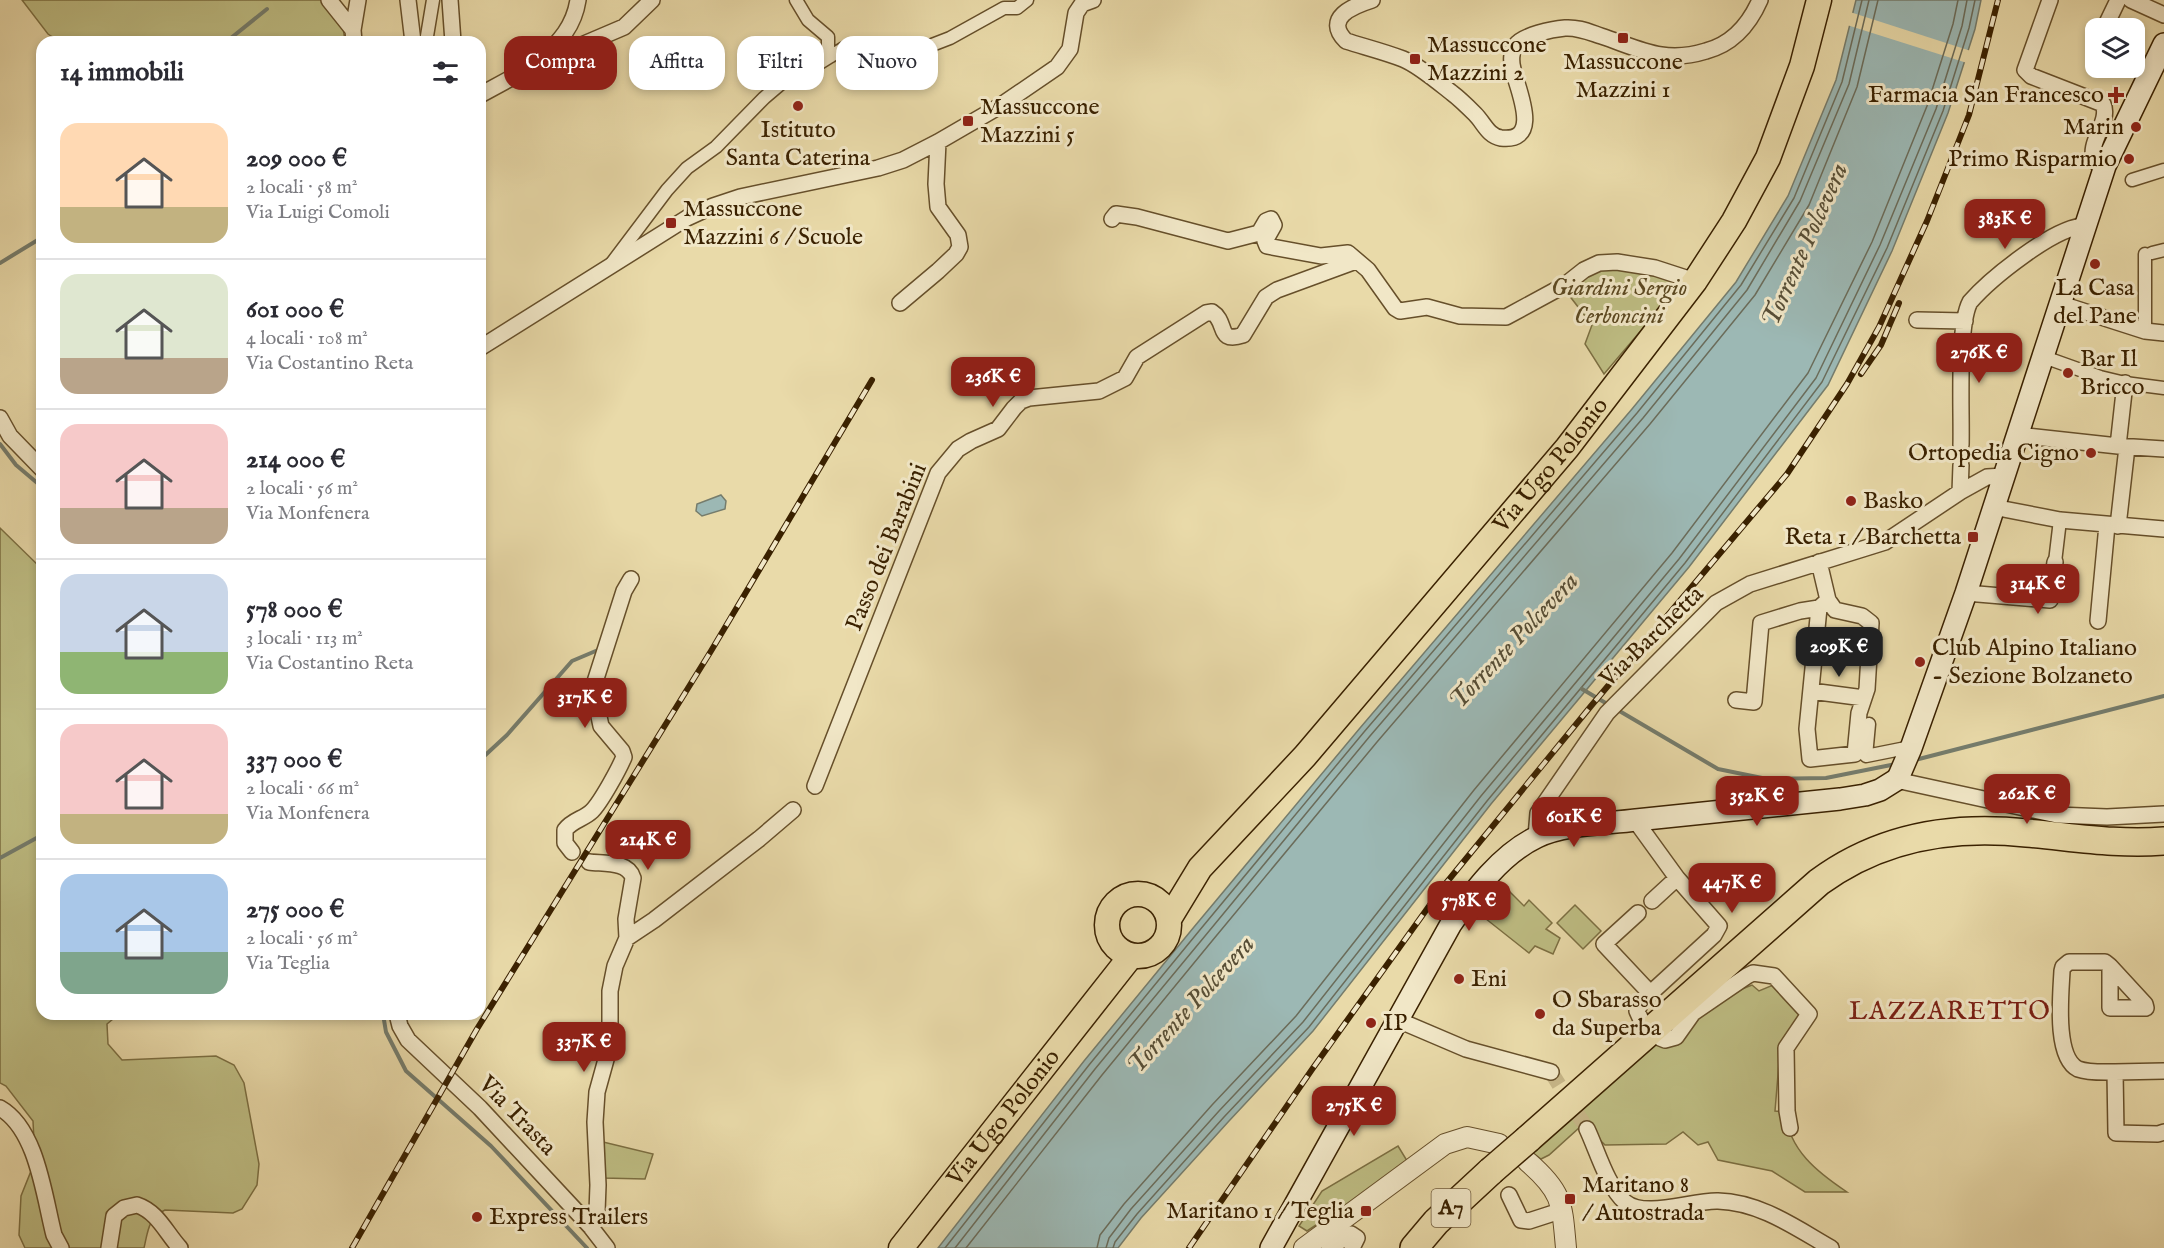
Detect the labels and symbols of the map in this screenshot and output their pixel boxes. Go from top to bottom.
place label: Massuccone Mazzini 2 [1427,30,1547,89]
marker: Massuccone Mazzini 1 [1616,31,1630,45]
place label: Massuccone Mazzini 1 [1563,47,1683,106]
marker: Massuccone Mazzini 2 [1408,52,1422,66]
place label: Farmacia San Francesco [1868,80,2104,111]
marker: Farmacia San Francesco [2109,88,2123,102]
place label: Massuccone Mazzini 5 [980,92,1100,151]
marker: Istituto Santa Caterina [791,99,805,113]
place label: Marin [2063,112,2124,143]
marker: Massuccone Mazzini 5 [961,114,975,128]
place label: Istituto Santa Caterina [726,115,871,174]
marker: Marin [2129,120,2143,134]
place label: Primo Risparmio [1948,144,2117,175]
marker: Primo Risparmio [2122,152,2136,166]
water label: Torrente Polcevera [1754,158,1856,332]
place label: Massuccone Mazzini 6 / Scuole [683,194,863,253]
pin: 383K € [1956,199,2054,250]
marker: Massuccone Mazzini 6 / Scuole [664,216,678,230]
marker: La Casa del Pane [2088,257,2102,271]
park label: Giardini Sergio Cerboncini [1551,273,1687,332]
place label: La Casa del Pane [2053,273,2137,332]
pin: 276K € [1930,333,2028,384]
place label: Bar Il Bricco [2080,344,2145,403]
pin: 236K € [944,357,1042,408]
marker: Bar Il Bricco [2061,366,2075,380]
street label: Via Ugo Polonio [1485,391,1616,540]
place label: Ortopedia Cigno [1908,438,2079,469]
marker: Ortopedia Cigno [2084,446,2098,460]
street label: Passo dei Barabini [839,458,935,636]
place label: Basko [1863,486,1923,517]
marker: Basko [1844,494,1858,508]
place label: Reta 1 / Barchetta [1784,522,1962,553]
marker: Reta 1 / Barchetta [1966,530,1980,544]
pin: 314K € [1989,564,2087,615]
water label: Torrente Polcevera [1442,565,1586,717]
street label: Via Barchetta [1592,579,1711,695]
pin: 209K € [1790,627,1888,678]
place label: Club Alpino Italiano - Sezione Bolzaneto [1932,633,2137,692]
marker: Club Alpino Italiano - Sezione Bolzaneto [1913,655,1927,669]
pin: 317K € [536,678,634,729]
pin: 262K € [1978,774,2076,825]
pin: 352K € [1708,776,1806,827]
pin: 601K € [1525,797,1623,848]
pin: 214K € [599,820,697,871]
pin: 447K € [1683,863,1781,914]
pin: 578K € [1420,881,1518,932]
water label: Torrente Polcevera [1120,929,1262,1081]
place label: Eni [1471,964,1507,995]
marker: Eni [1452,972,1466,986]
place label: O Sbarasso da Superba [1552,985,1662,1044]
district label: LAZZARETTO [1849,995,2051,1028]
marker: O Sbarasso da Superba [1533,1007,1547,1021]
place label: IP [1383,1008,1407,1039]
marker: IP [1364,1016,1378,1030]
pin: 337K € [535,1022,633,1073]
street label: Via Ugo Polonio [940,1043,1067,1193]
street label: Via Trasta [471,1069,563,1163]
pin: 275K € [1305,1086,1403,1137]
place label: Maritano 8 / Autostrada [1582,1170,1705,1229]
road number: A7 [1432,1189,1470,1227]
marker: Maritano 8 / Autostrada [1563,1192,1577,1206]
place label: Maritano 1 / Teglia [1166,1196,1355,1227]
place label: Express Trailers [489,1202,648,1233]
marker: Maritano 1 / Teglia [1359,1204,1373,1218]
marker: Express Trailers [470,1210,484,1224]

